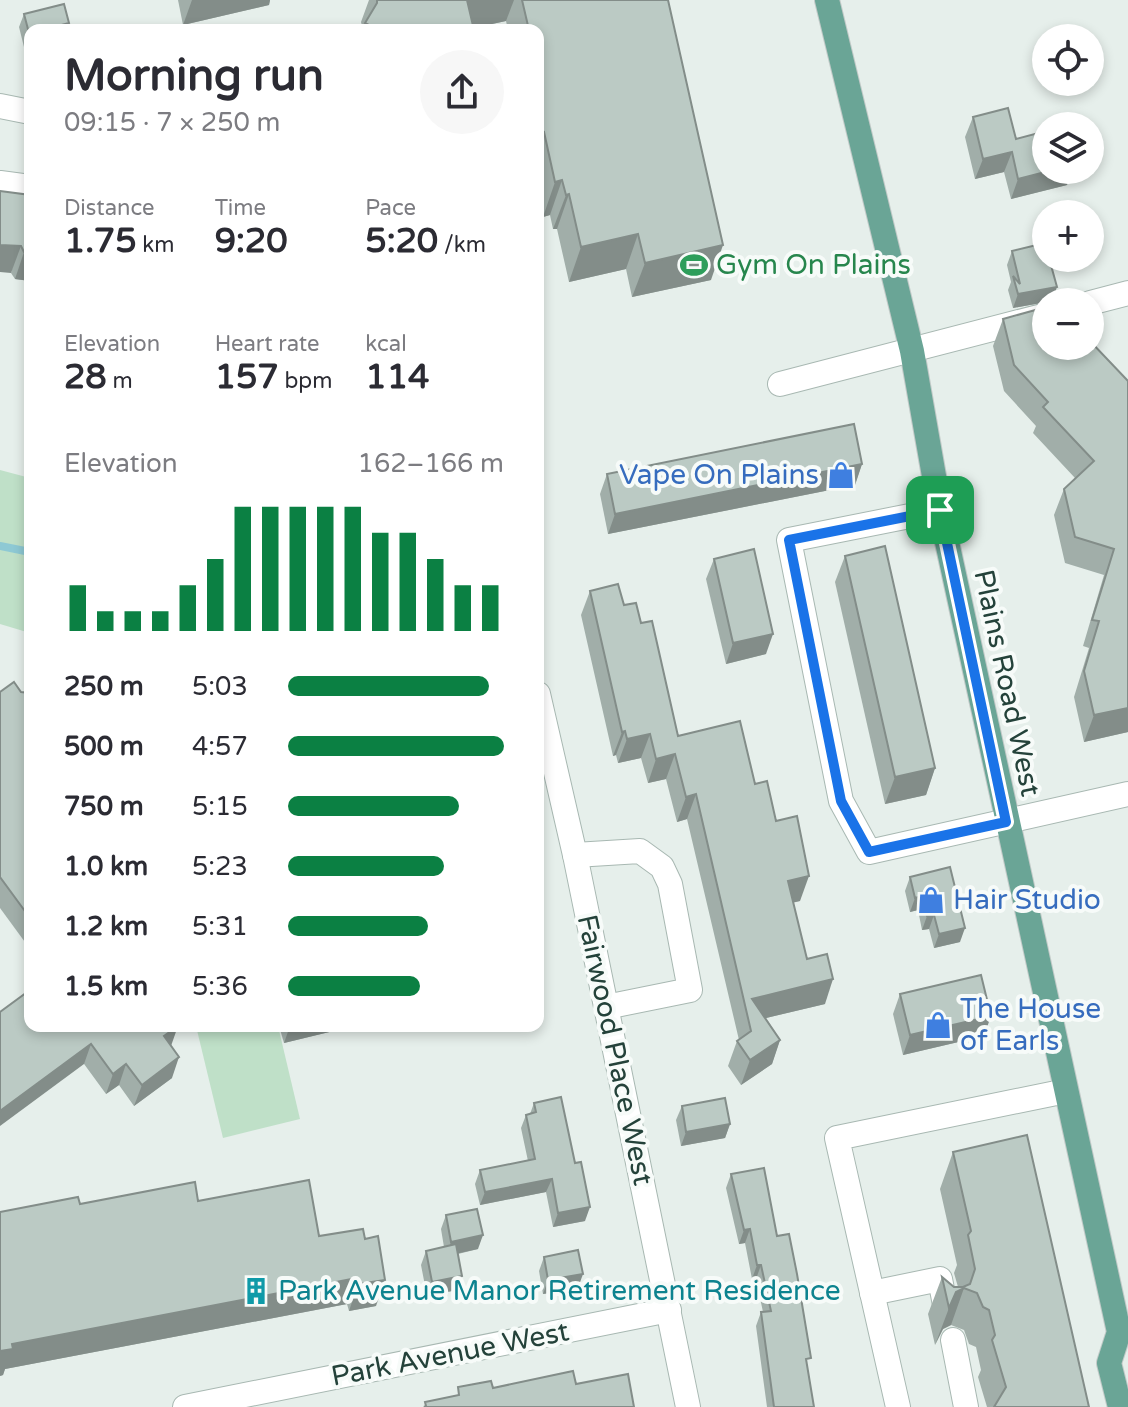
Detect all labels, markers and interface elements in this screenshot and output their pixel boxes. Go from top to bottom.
map controls [1032,24,1104,360]
button: locate [1032,24,1104,96]
text: Morning run [64,50,324,103]
button: share [420,50,504,134]
text: 09:15 · 7 × 250 m [64,107,280,138]
button: layers [1032,112,1104,184]
text: Distance [64,195,155,221]
text: Time [215,195,266,221]
text: Pace [365,195,416,221]
button: + [1032,200,1104,272]
text: 1.75 [64,221,137,262]
text: 9:20 [215,221,288,262]
text: 5:20 [365,221,438,262]
text: km [137,232,174,258]
text: /km [438,232,486,258]
place label: Gym On Plains [716,248,911,282]
sports icon: Gym On Plains [679,250,709,280]
button: − [1032,288,1104,360]
text: Elevation [64,331,160,357]
text: Heart rate [215,331,320,357]
text: kcal [365,331,407,357]
text: 28 [64,357,107,398]
text: 157 [215,357,279,398]
text: 114 [365,357,429,398]
text: m [107,368,133,394]
text: bpm [279,368,332,394]
text: Elevation [64,448,178,479]
text: 162–166 m [358,448,504,479]
place label: Vape On Plains [619,458,819,492]
shop icon: Vape On Plains [826,460,856,490]
pin [906,476,974,544]
icon: arrive [918,488,962,532]
street label: Plains Road West [966,567,1048,800]
text: 250 m [64,671,144,702]
text: 5:03 [192,671,248,702]
text: 500 m [64,731,144,762]
text: 4:57 [192,731,248,762]
text: 750 m [64,791,144,822]
text: 5:15 [192,791,248,822]
text: 1.0 km [64,851,148,882]
text: 5:23 [192,851,248,882]
place label: Hair Studio [953,883,1101,917]
shop icon: Hair Studio [916,885,946,915]
text: 1.2 km [64,911,148,942]
text: 5:31 [192,911,248,942]
street label: Fairwood Place West [570,912,660,1189]
text: 1.5 km [64,971,148,1002]
text: 5:36 [192,971,248,1002]
place label: The House of Earls [960,992,1101,1058]
shop icon: The House of Earls [923,1010,953,1040]
place label: Park Avenue Manor Retirement Residence [278,1274,841,1308]
building icon: Park Avenue Manor Retirement Residence [241,1276,271,1306]
street label: Park Avenue West [328,1314,572,1394]

